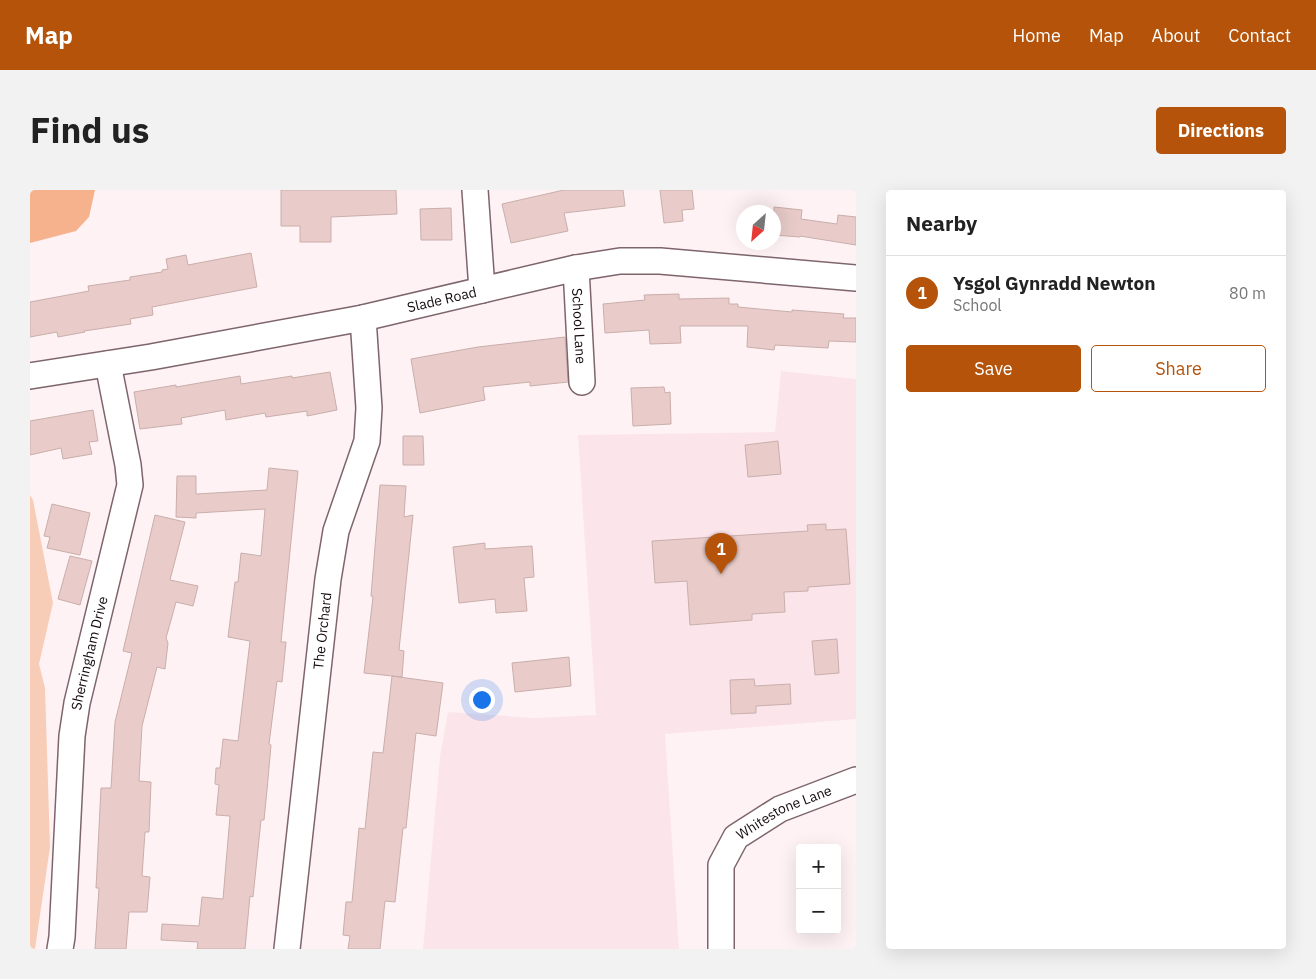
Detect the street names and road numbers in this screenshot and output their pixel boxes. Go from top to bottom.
street label: Slade Road [405,283,478,316]
street label: School Lane [568,287,590,365]
street label: The Orchard [309,591,335,671]
street label: Sherringham Drive [67,594,112,711]
street label: Whitestone Lane [733,781,834,844]

